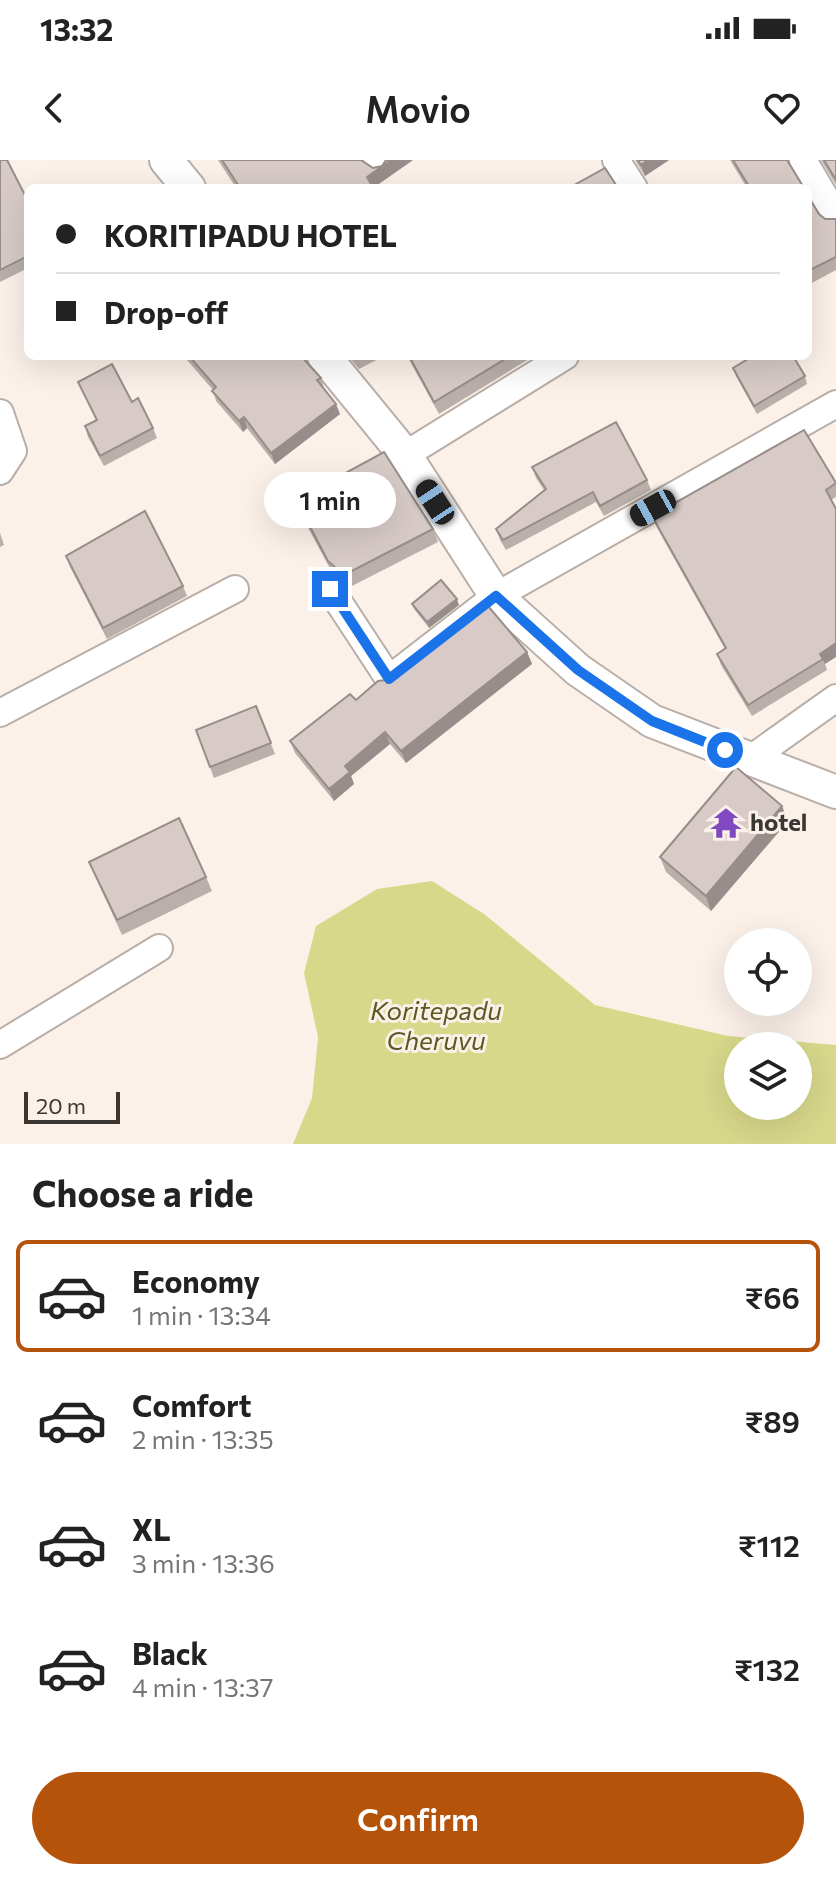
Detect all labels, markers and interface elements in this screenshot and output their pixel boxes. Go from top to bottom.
text: 13:32 [40,10,113,47]
icon: back [32,86,76,130]
text: Movio [365,86,471,130]
icon: heart [760,86,804,130]
text: KORITIPADU HOTEL [104,216,397,253]
text: Drop-off [104,293,228,330]
callout: 1 min [264,473,396,529]
car [412,475,458,529]
text: 1 min [299,484,361,515]
car [626,486,680,530]
route end [312,571,348,607]
route start [707,732,743,768]
temple icon: hotel [709,806,743,840]
place label: hotel [750,807,807,836]
map controls [724,928,812,1120]
button: locate [724,928,812,1016]
water label: Koritepadu Cheruvu [370,994,502,1055]
button: layers [724,1032,812,1120]
scale bar [24,1088,120,1124]
text: 20 m [36,1092,86,1119]
text: Choose a ride [32,1170,253,1214]
icon: car [36,1260,108,1332]
text: Economy [132,1262,260,1299]
text: ₹66 [745,1278,800,1315]
text: 1 min · 13:34 [132,1299,271,1330]
icon: car [36,1384,108,1456]
text: Comfort [132,1386,251,1423]
text: ₹89 [745,1402,800,1439]
text: 2 min · 13:35 [132,1423,274,1454]
icon: car [36,1508,108,1580]
text: XL [132,1510,171,1547]
text: ₹112 [738,1526,800,1563]
text: 3 min · 13:36 [132,1547,275,1578]
icon: car [36,1632,108,1704]
text: Black [132,1634,208,1671]
text: ₹132 [734,1650,800,1687]
text: 4 min · 13:37 [132,1671,273,1702]
button: Confirm [32,1772,804,1864]

